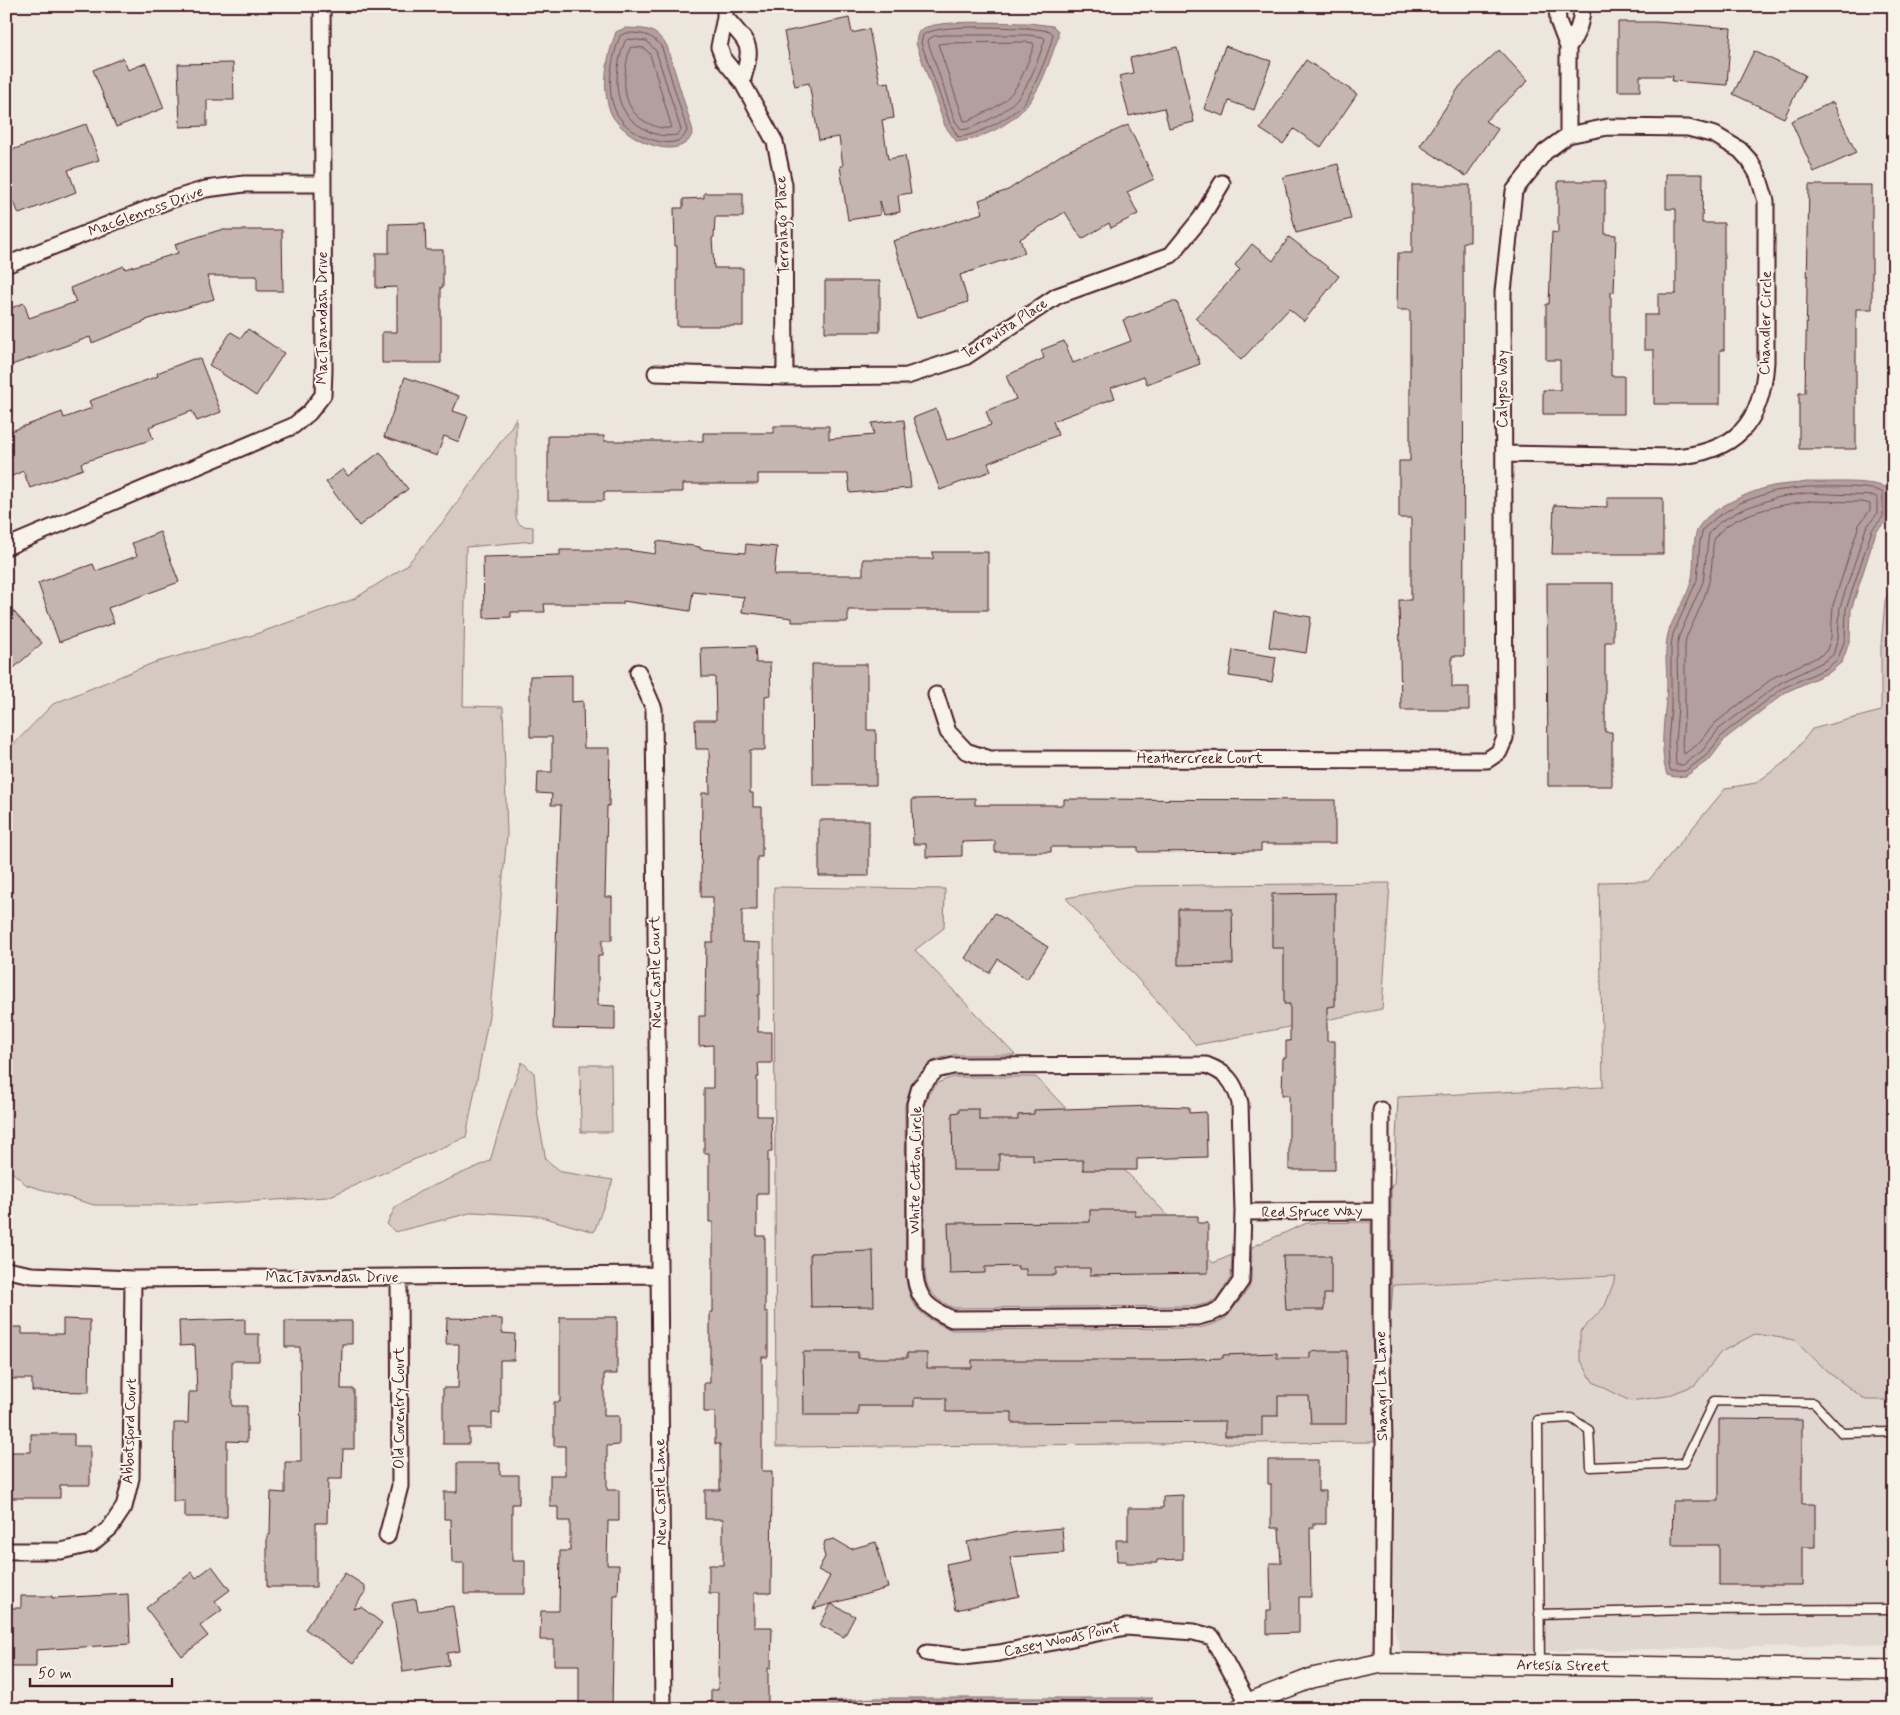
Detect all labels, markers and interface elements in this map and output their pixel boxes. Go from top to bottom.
street label: Terralago Place [771,176,796,274]
street label: MacGlenross Drive [86,182,207,242]
street label: MacTavandash Drive [313,251,333,384]
street label: Chandler Circle [1755,271,1777,375]
street label: Terravista Place [958,294,1052,364]
street label: Calypso Way [1493,350,1513,428]
street label: Heathercreek Court [1137,749,1263,769]
street label: New Castle Court [645,915,667,1029]
street label: White Cotton Circle [905,1106,927,1234]
street label: Red Spruce Way [1261,1201,1363,1223]
street label: MacTavandash Drive [266,1268,399,1288]
street label: Shangri La Lane [1371,1331,1393,1441]
street label: Old Coventry Court [390,1347,410,1469]
street label: Abbotsford Court [118,1377,144,1485]
street label: New Castle Lane [650,1438,672,1546]
street label: Casey Woods Point [1002,1618,1122,1662]
scale bar [30,1655,172,1687]
street label: Artesia Street [1516,1655,1610,1677]
text: 50 m [38,1664,72,1684]

